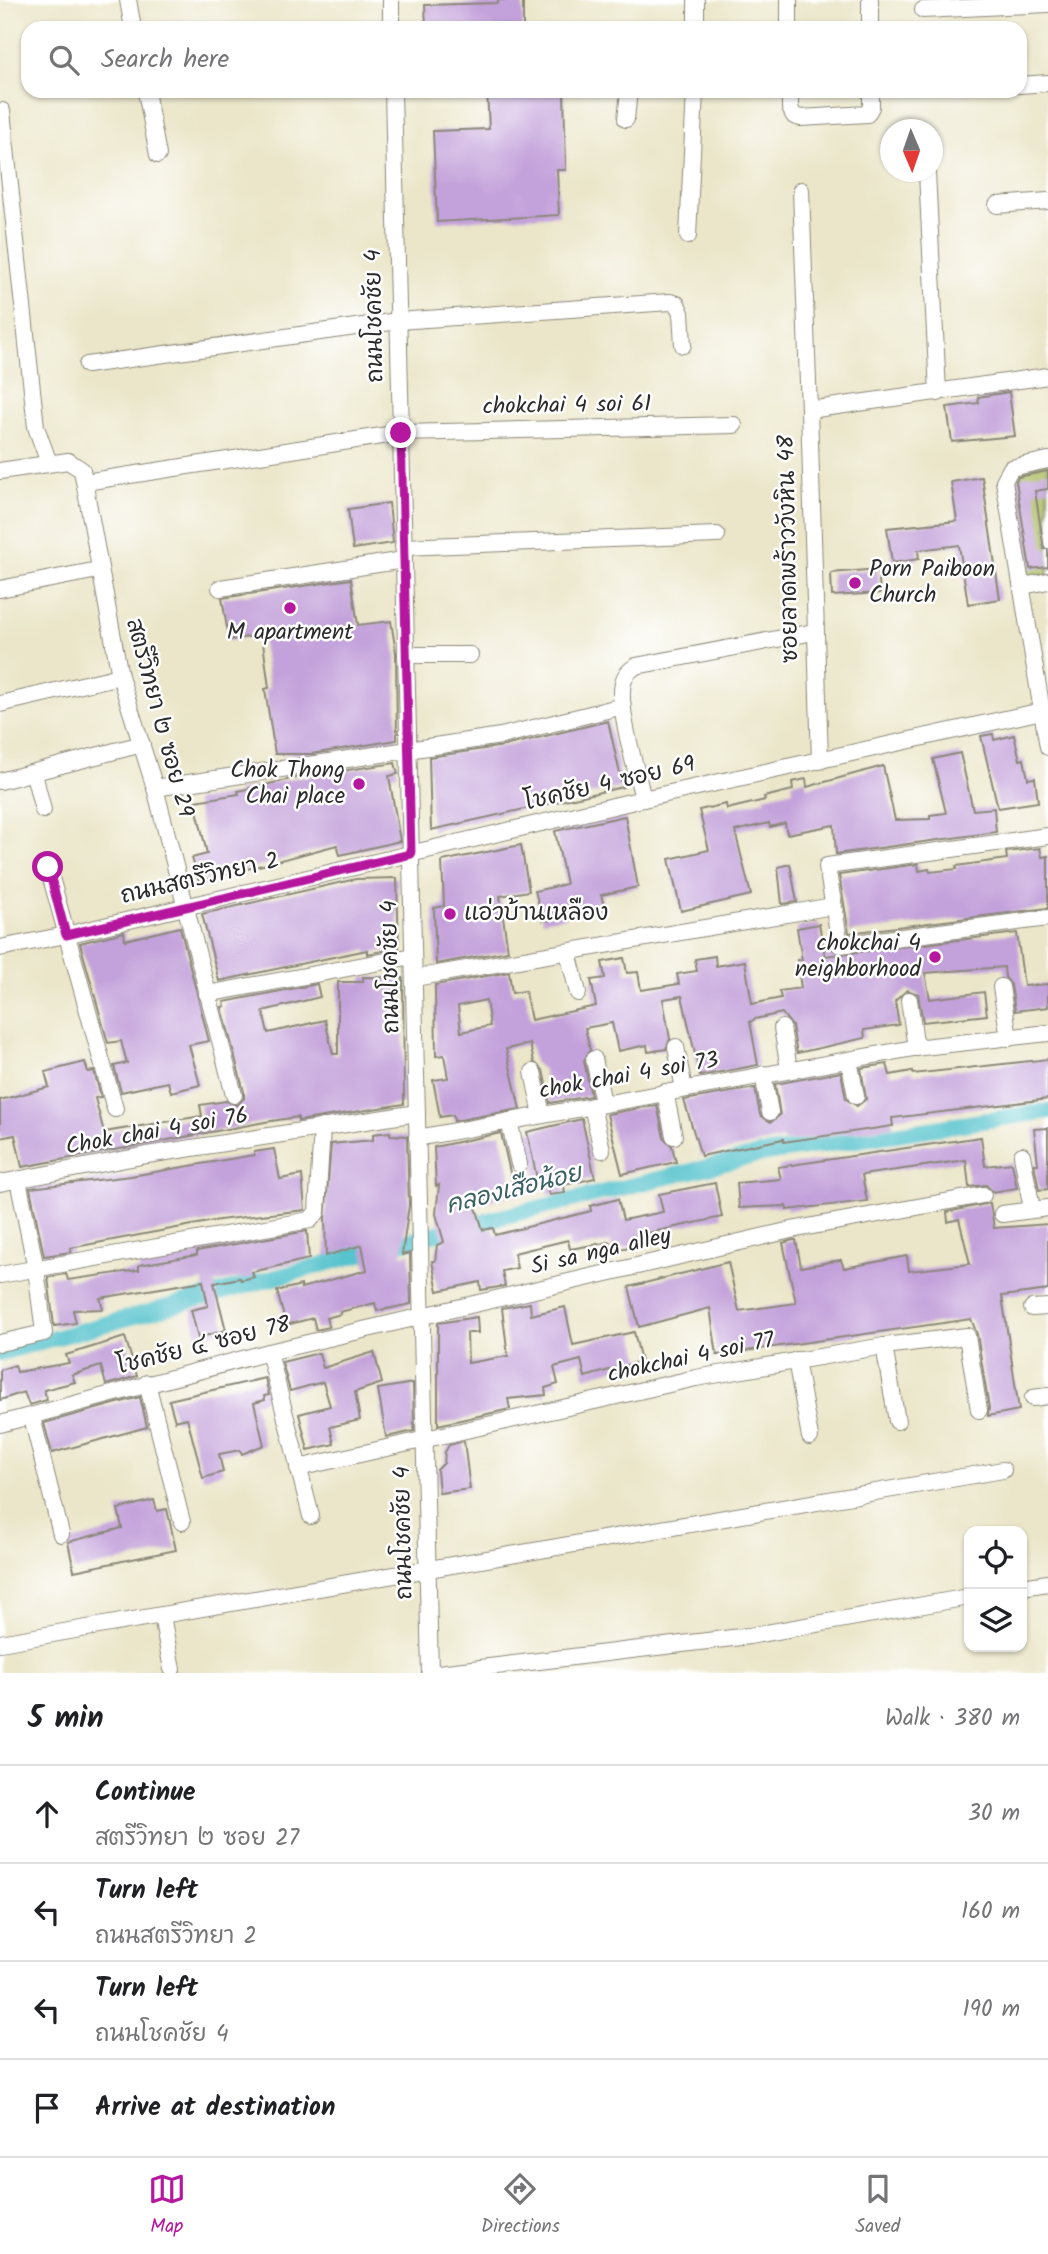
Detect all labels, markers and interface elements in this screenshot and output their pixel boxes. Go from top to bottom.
search box [21,21,1027,98]
text: Search here [101,39,229,81]
icon: search [45,41,83,79]
north arrow [880,119,943,182]
street label: ถนนโชคชัย 4 [356,249,394,383]
street label: chokchai 4 soi 61 [482,387,652,425]
route end [385,417,416,448]
street label: ซอยลาดพร้าววังหิน 48 [769,435,809,663]
place label: Porn Paiboon Church [869,552,995,614]
marker: Porn Paiboon Church [847,575,863,591]
marker: M apartment [282,600,298,616]
street label: สตรีวิทยา ๒ ซอย 29 [115,614,203,822]
place label: M apartment [227,615,354,651]
street label: โชคชัย 4 ซอย 69 [521,747,699,821]
place label: Chok Thong Chai place [230,753,345,815]
marker: Chok Thong Chai place [351,776,367,792]
street label: ถนนสตรีวิทยา 2 [117,843,283,915]
route start [32,851,63,882]
place label: แอ่วบ้านเหลือง [464,896,608,932]
street label: ถนนโชคชัย 4 [372,900,410,1034]
marker: แอ่วบ้านเหลือง [442,906,458,922]
place label: chokchai 4 neighborhood [795,926,922,988]
marker: chokchai 4 neighborhood [927,949,943,965]
street label: chok chai 4 soi 73 [536,1043,722,1109]
street label: Chok chai 4 soi 76 [63,1098,251,1166]
water label: คลองเสือน้อย [442,1154,588,1226]
street label: Si sa nga alley [527,1218,675,1286]
street label: โชคชัย ๔ ซอย 78 [114,1307,295,1385]
street label: chokchai 4 soi 77 [604,1322,779,1393]
street label: ถนนโชคชัย 4 [385,1466,423,1600]
map controls [964,1526,1027,1652]
button: locate [964,1526,1027,1589]
button: layers [964,1589,1027,1652]
text: 5 min [28,1695,104,1743]
text: Walk · 380 m [885,1701,1020,1737]
text: Continue [95,1772,196,1814]
icon: ahead [28,1795,66,1833]
text: 30 m [968,1796,1020,1832]
text: สตรีวิทยา ๒ ซอย 27 [95,1821,299,1857]
text: Turn left [95,1870,198,1912]
icon: left [28,1893,66,1931]
text: 160 m [961,1894,1020,1930]
text: ถนนสตรีวิทยา 2 [95,1919,257,1955]
text: Turn left [95,1968,198,2010]
icon: left [28,1991,66,2029]
text: 190 m [963,1992,1020,2028]
text: ถนนโชคชัย 4 [95,2017,229,2053]
text: Arrive at destination [95,2087,335,2129]
icon: arrive [28,2089,66,2127]
tab: Map [148,2170,186,2242]
tab: Directions [481,2170,560,2242]
tab: Saved [855,2170,900,2242]

